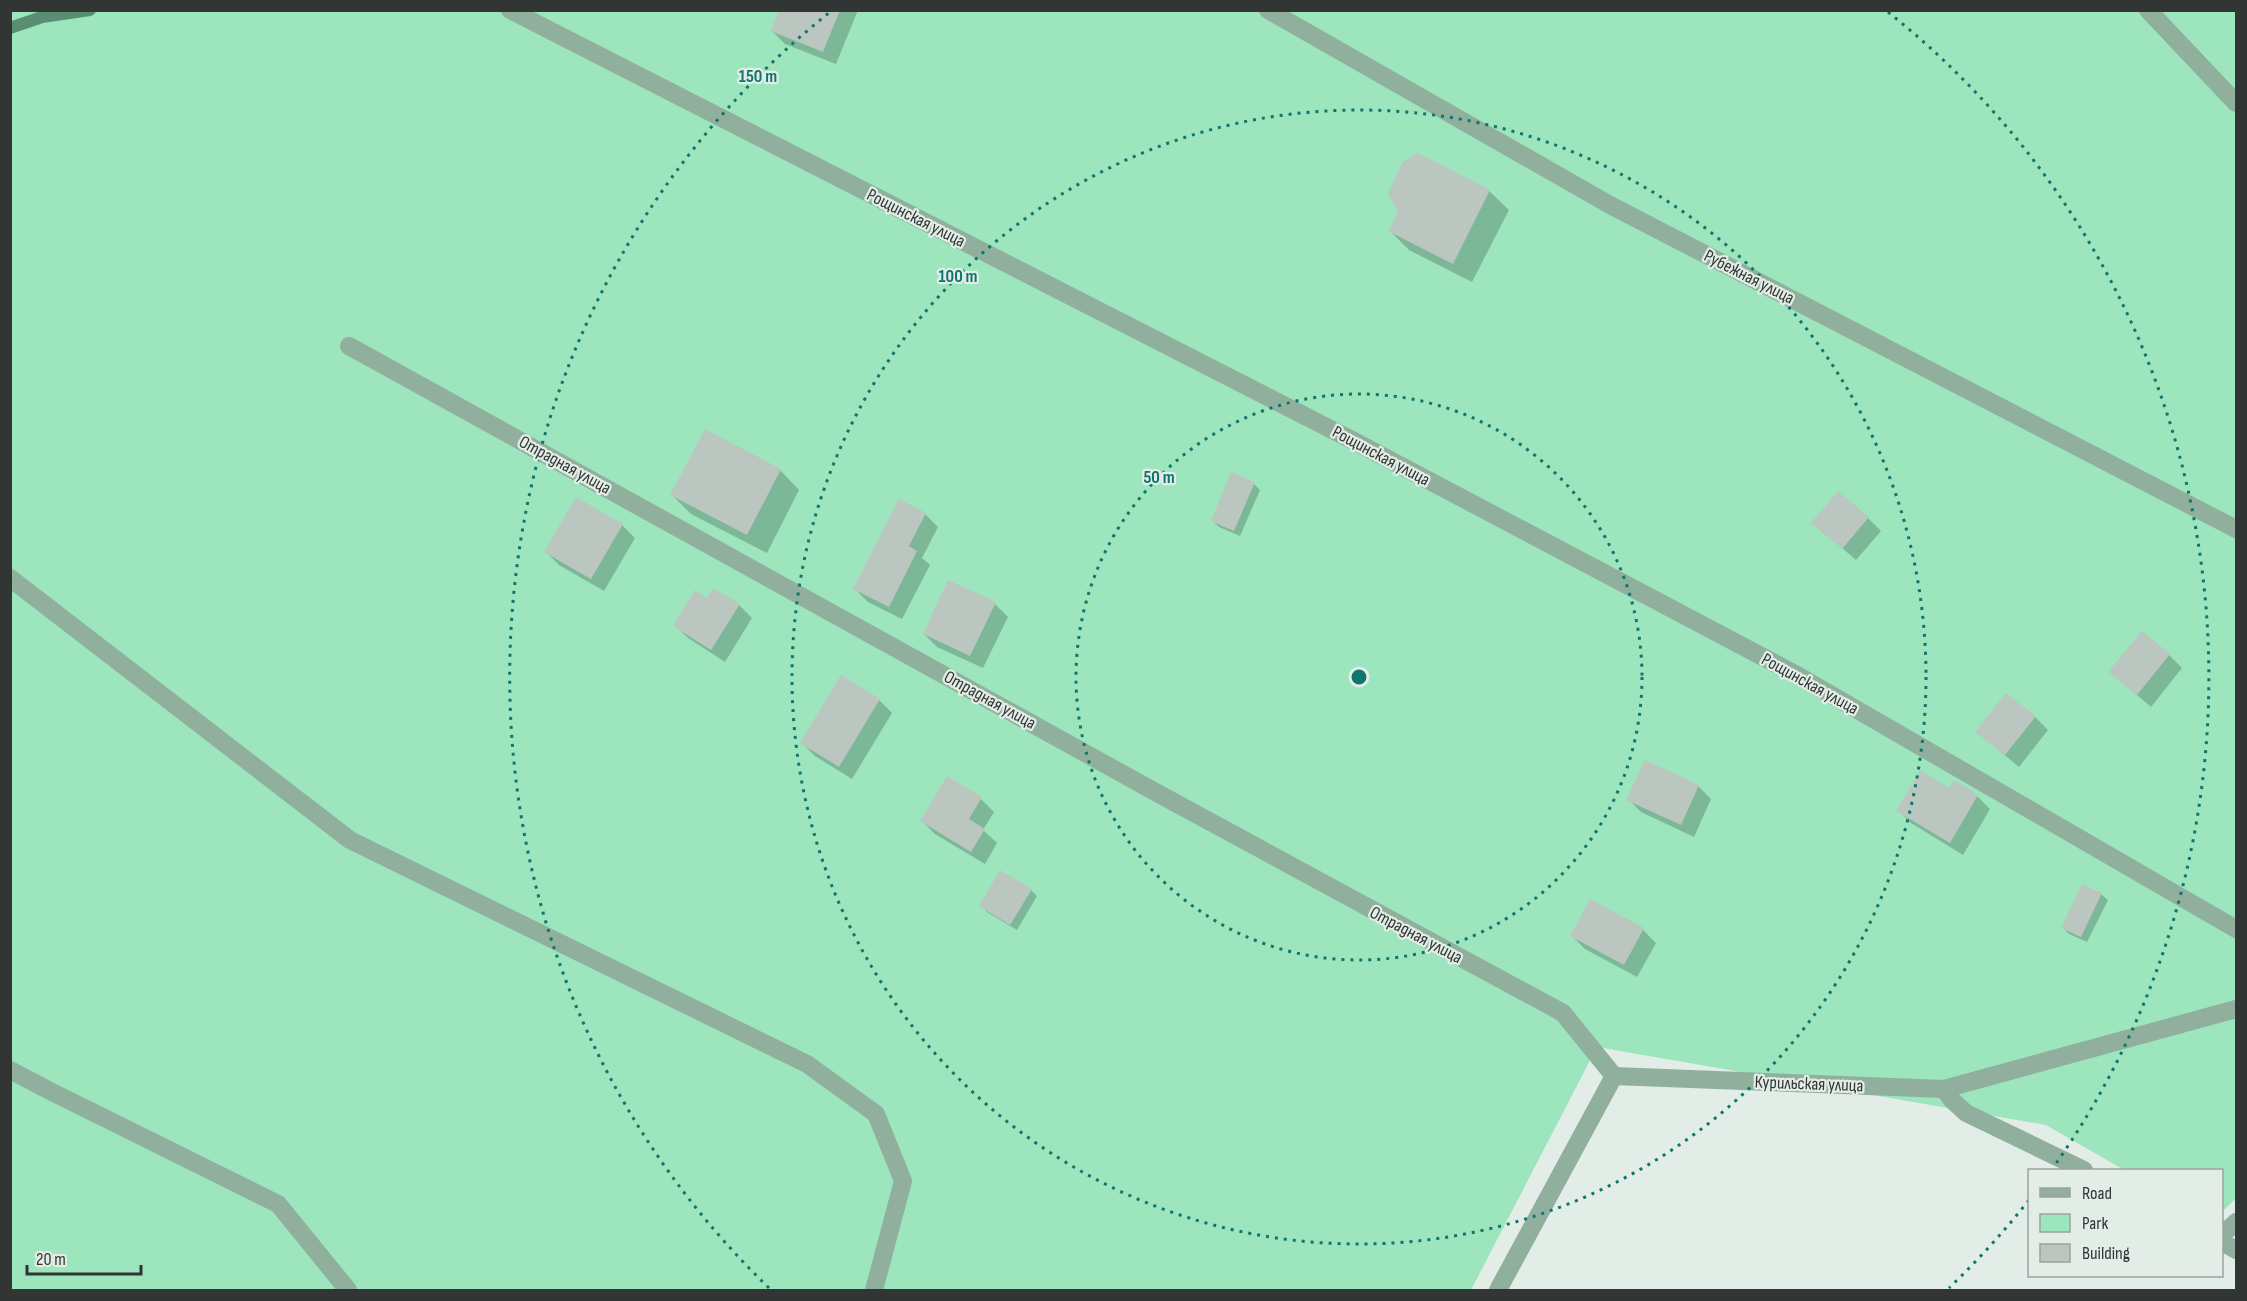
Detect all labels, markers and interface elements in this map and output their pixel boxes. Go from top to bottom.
text: 150 m [739,66,777,87]
street label: Рощинская улица [863,184,969,252]
street label: Рубежная улица [1700,245,1798,309]
text: 100 m [939,266,978,287]
street label: Рощинская улица [1329,421,1433,491]
street label: Отрадная улица [515,431,615,499]
text: 50 m [1143,467,1175,488]
street label: Рощинская улица [1758,649,1862,719]
street label: Отрадная улица [940,666,1040,734]
centre of rings [1349,667,1369,687]
street label: Отрадная улица [1366,902,1466,968]
street label: Курильская улица [1754,1072,1864,1096]
legend [2028,1169,2223,1277]
text: Road [2082,1183,2112,1204]
text: Park [2082,1213,2108,1234]
scale bar [27,1238,141,1276]
text: Building [2082,1243,2130,1264]
text: 20 m [36,1249,66,1270]

